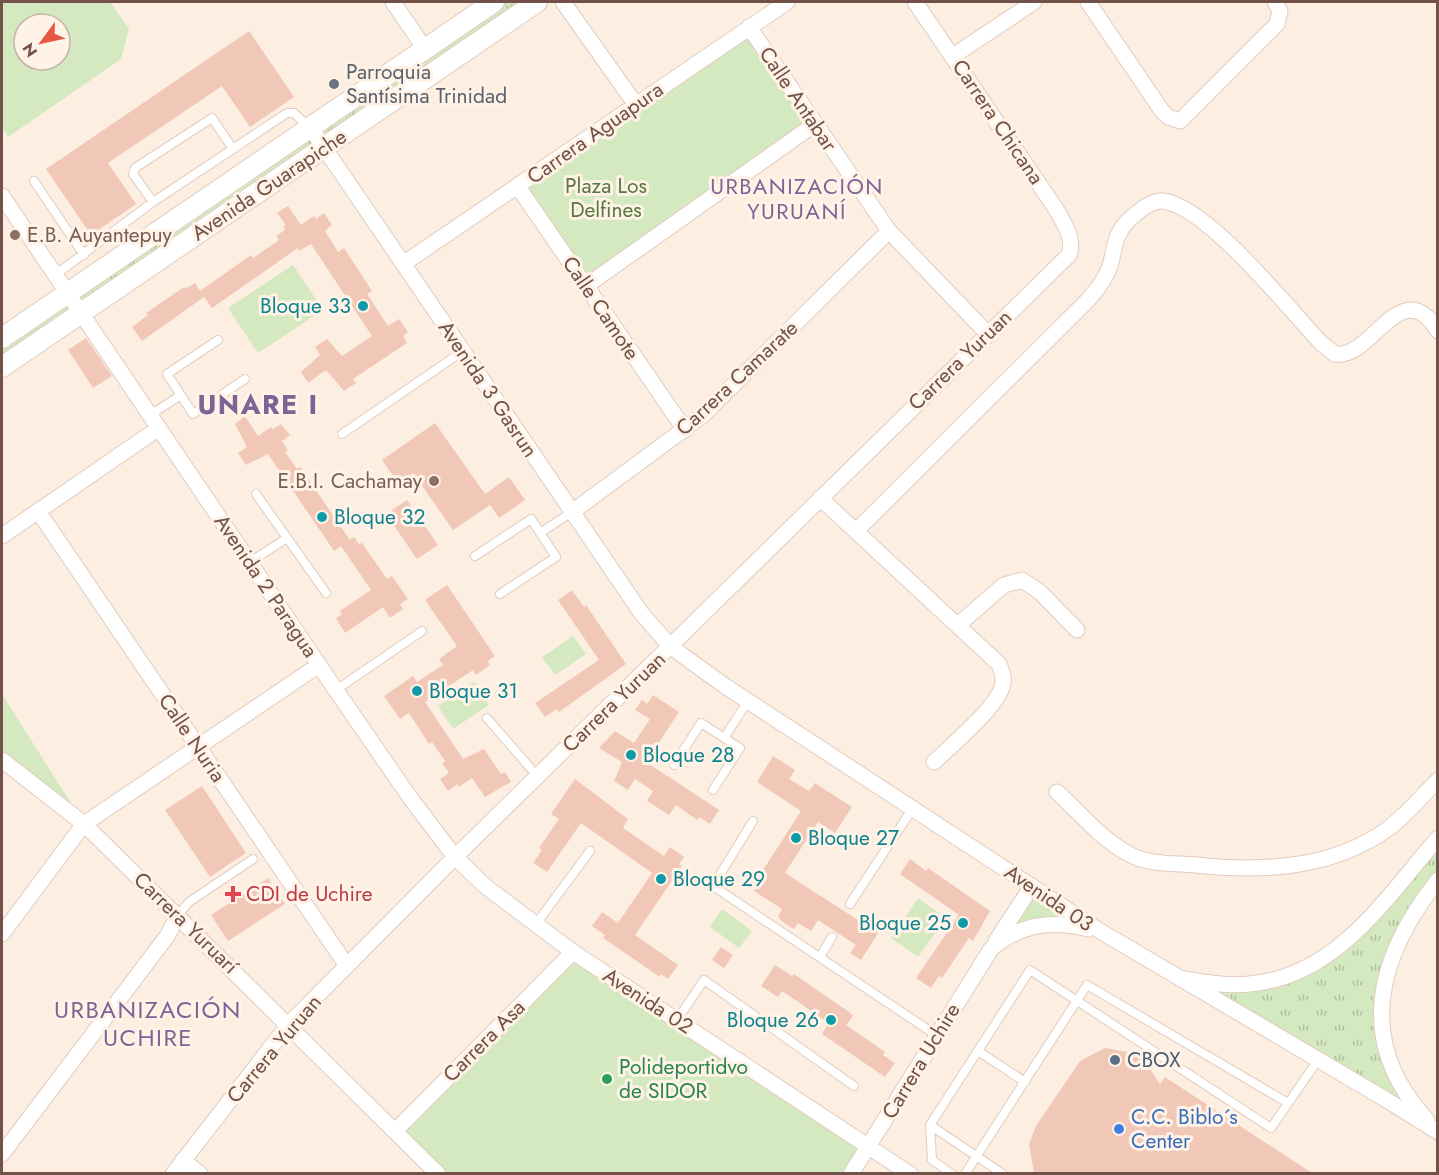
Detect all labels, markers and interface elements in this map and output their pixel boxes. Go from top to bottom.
north arrow [12,12,72,72]
text: N [17,38,43,61]
street label: Calle Antabar [752,41,845,158]
street label: Carrera Chicana [945,53,1051,191]
place label: Parroquia Santísima Trinidad [346,57,507,111]
street label: Carrera Aguapura [521,75,669,191]
marker: Parroquia Santísima Trinidad [327,77,341,91]
street label: Avenida Guarapiche [185,122,353,248]
district label: URBANIZACIÓN YURUANÍ [710,170,884,227]
park label: Plaza Los Delfines [565,171,647,225]
place label: E.B. Auyantepuy [27,220,173,250]
marker: E.B. Auyantepuy [8,228,22,242]
street label: Calle Camote [555,250,647,366]
place label: Bloque 33 [260,291,351,321]
marker: Bloque 33 [356,299,370,313]
street label: Carrera Yuruan [902,303,1018,417]
street label: Carrera Camarate [669,313,805,443]
street label: Avenida 3 Gasrun [431,315,545,463]
district label: UNARE I [197,385,319,424]
place label: E.B.I. Cachamay [277,466,423,496]
marker: E.B.I. Cachamay [427,474,441,488]
place label: Bloque 32 [334,502,426,532]
street label: Avenida 2 Paragua [207,508,325,664]
marker: Bloque 32 [315,510,329,524]
street label: Carrera Yuruan [556,645,672,759]
place label: Bloque 31 [429,676,518,706]
marker: Bloque 31 [410,684,424,698]
street label: Calle Nuria [151,688,233,788]
place label: Bloque 28 [643,740,735,770]
marker: Bloque 28 [624,748,638,762]
place label: Bloque 27 [808,823,899,853]
marker: Bloque 27 [789,831,803,845]
street label: Avenida 03 [999,857,1099,939]
place label: Bloque 29 [673,864,765,894]
street label: Carrera Yuruarí [127,865,246,982]
marker: Bloque 29 [654,872,668,886]
place label: CDI de Uchire [246,879,373,909]
marker: CDI de Uchire [224,885,242,903]
place label: Bloque 25 [859,908,951,938]
marker: Bloque 25 [956,916,970,930]
street label: Avenida 02 [597,961,699,1041]
street label: Carrera Yuruan [220,988,328,1110]
district label: URBANIZACIÓN UCHIRE [54,992,242,1055]
street label: Carrera Asa [436,993,532,1089]
street label: Carrera Uchire [875,997,968,1125]
place label: Bloque 26 [727,1005,819,1035]
marker: Bloque 26 [824,1013,838,1027]
place label: CBOX [1127,1045,1181,1075]
place label: Polideportidvo de SIDOR [619,1052,748,1106]
marker: CBOX [1108,1053,1122,1067]
marker: Polideportidvo de SIDOR [600,1072,614,1086]
place label: C.C. Biblo´s Center [1131,1102,1238,1156]
marker: C.C. Biblo´s Center [1112,1122,1126,1136]

